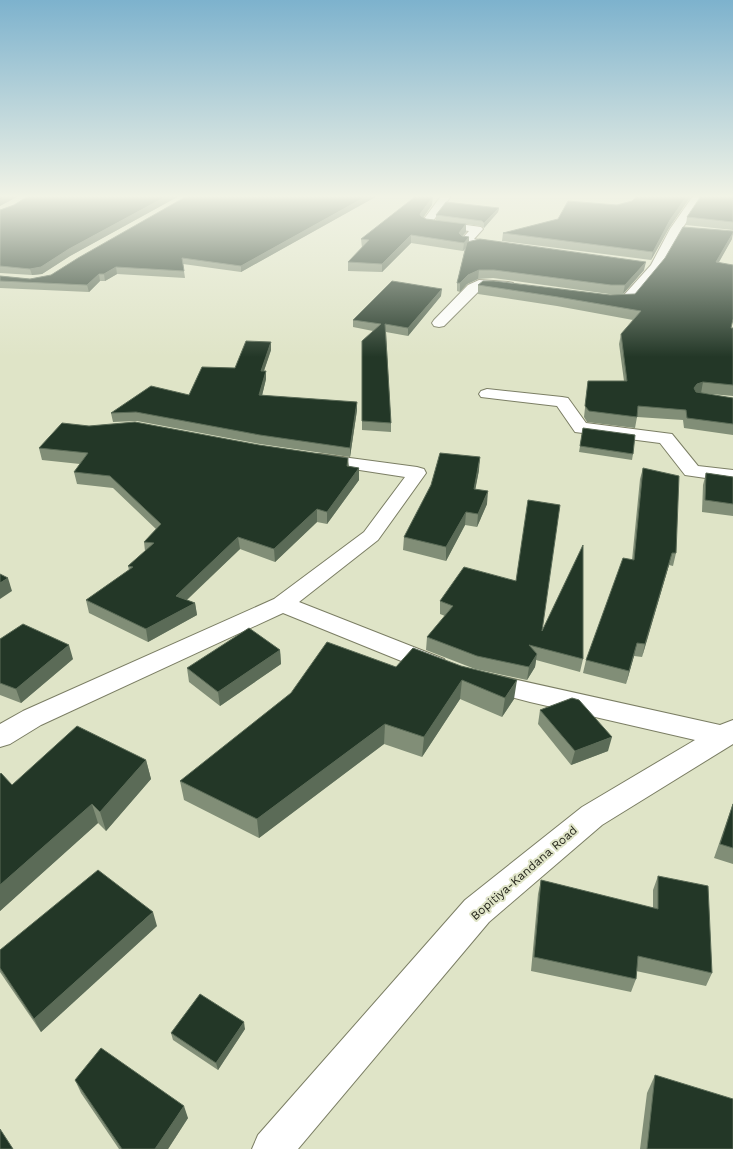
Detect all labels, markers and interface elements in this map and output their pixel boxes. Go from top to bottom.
street label: Bopitiya-Kandana Road [468,823,580,923]

